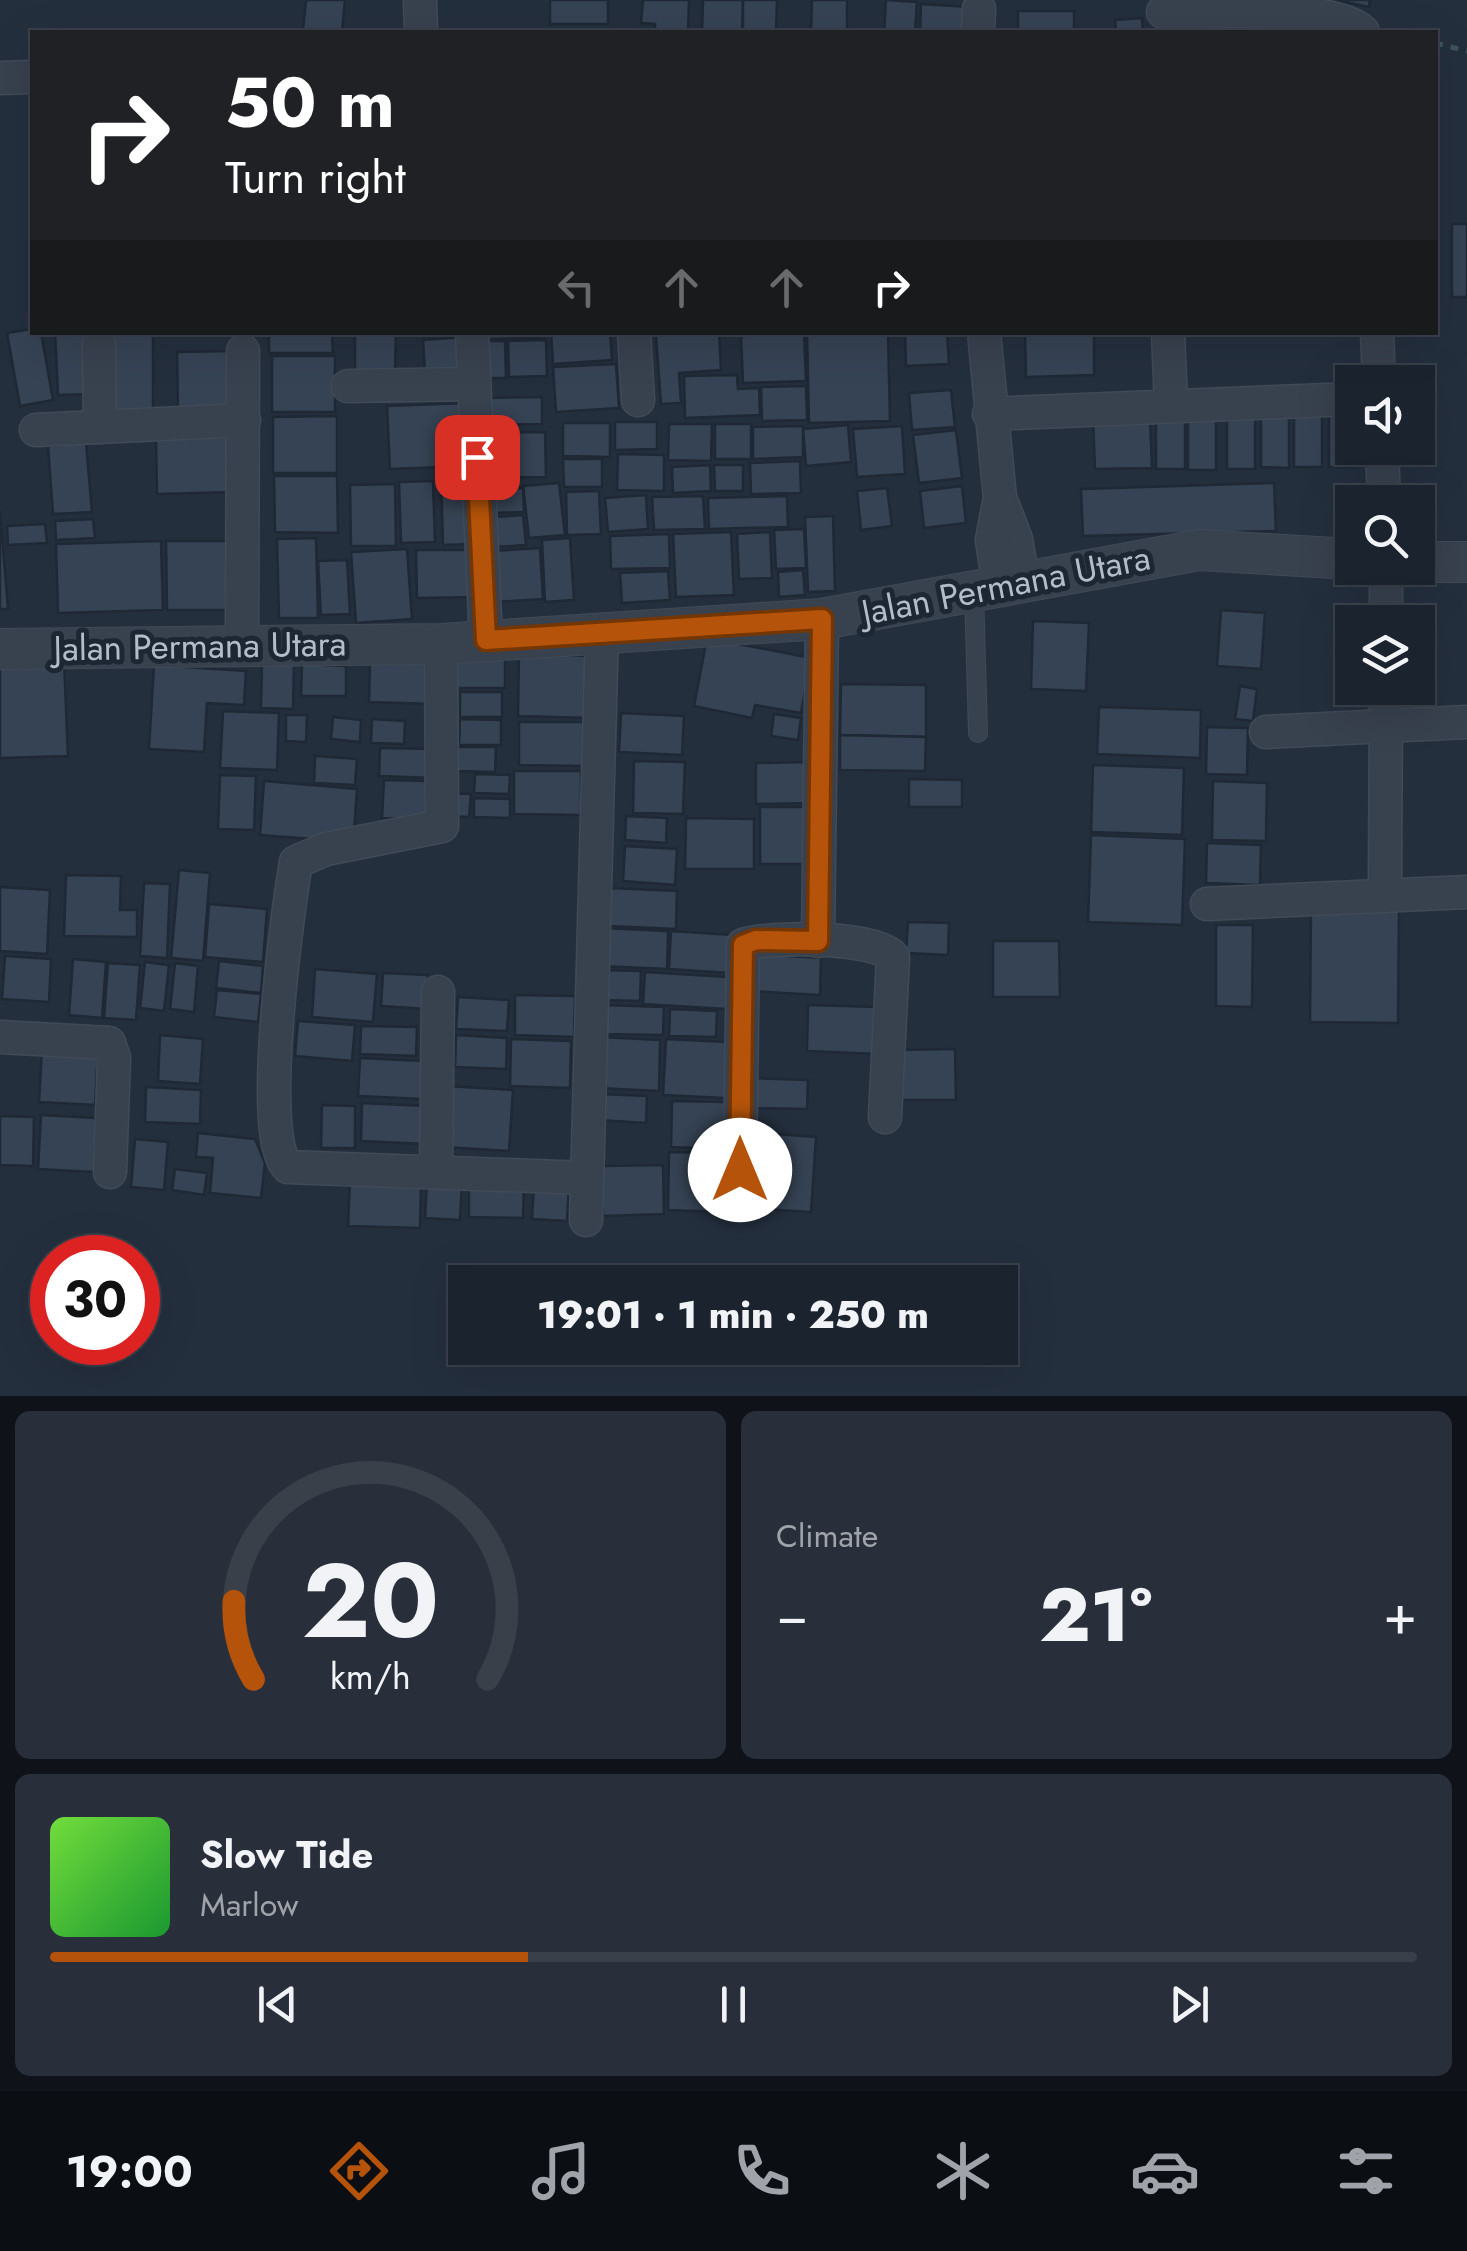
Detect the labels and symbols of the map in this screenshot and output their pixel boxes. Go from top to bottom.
pin [435,415,520,500]
street label: Jalan Permana Utara [853,533,1155,638]
street label: Jalan Permana Utara [49,618,347,674]
position arrow [688,1118,792,1222]
speed limit sign: 30 [30,1235,160,1365]

